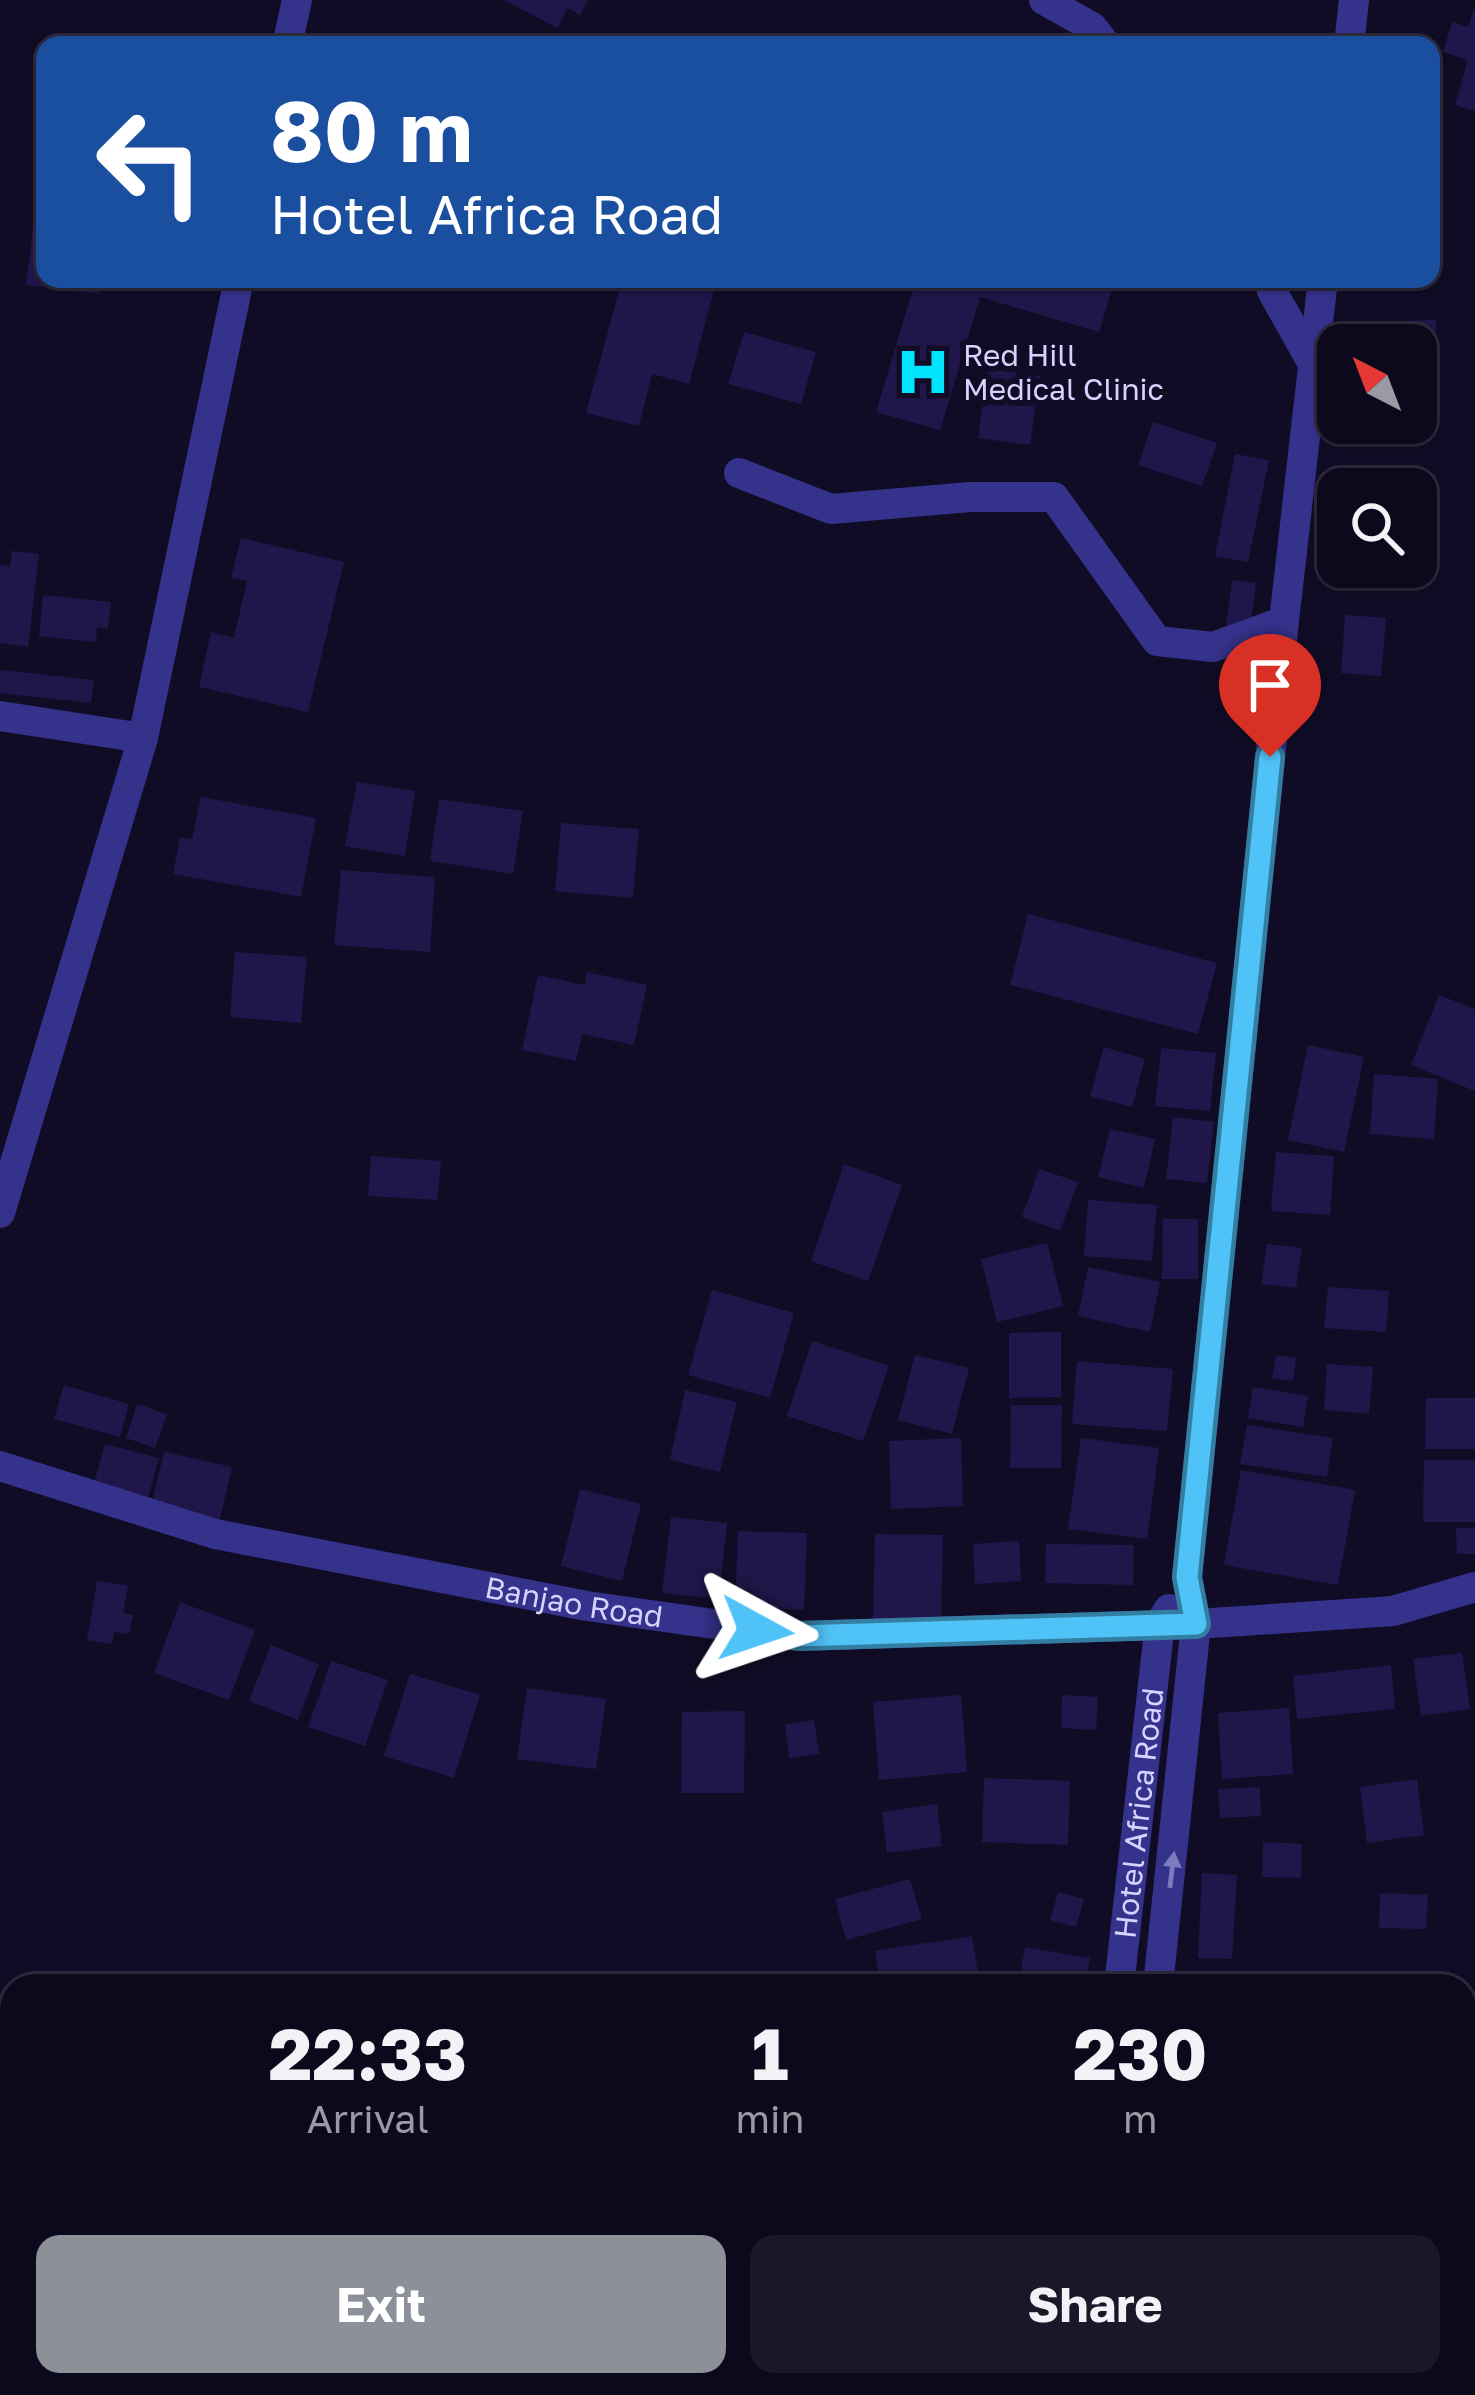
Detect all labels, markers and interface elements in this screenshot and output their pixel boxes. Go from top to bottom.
text: 80 m [270,80,473,180]
icon: left [72,84,228,240]
text: Hotel Africa Road [270,181,723,246]
north arrow [1317,324,1437,444]
map controls [1317,324,1437,588]
place label: Red Hill Medical Clinic [963,337,1164,407]
hospital icon: Red Hill Medical Clinic [894,343,952,401]
button: search [1317,468,1437,588]
pin [1219,634,1321,757]
icon: arrive [1237,652,1303,718]
position arrow [693,1567,819,1693]
street label: Banjao Road [482,1569,665,1635]
street label: Hotel Africa Road [1107,1686,1171,1940]
one-way arrow [1163,1851,1182,1888]
text: 22:33 [268,2009,467,2096]
text: 1 [751,2009,789,2096]
text: 230 [1073,2009,1208,2096]
text: Arrival [307,2095,429,2142]
text: min [736,2095,805,2142]
text: m [1123,2095,1157,2142]
button: Exit [36,2235,726,2373]
button: Share [750,2235,1440,2373]

